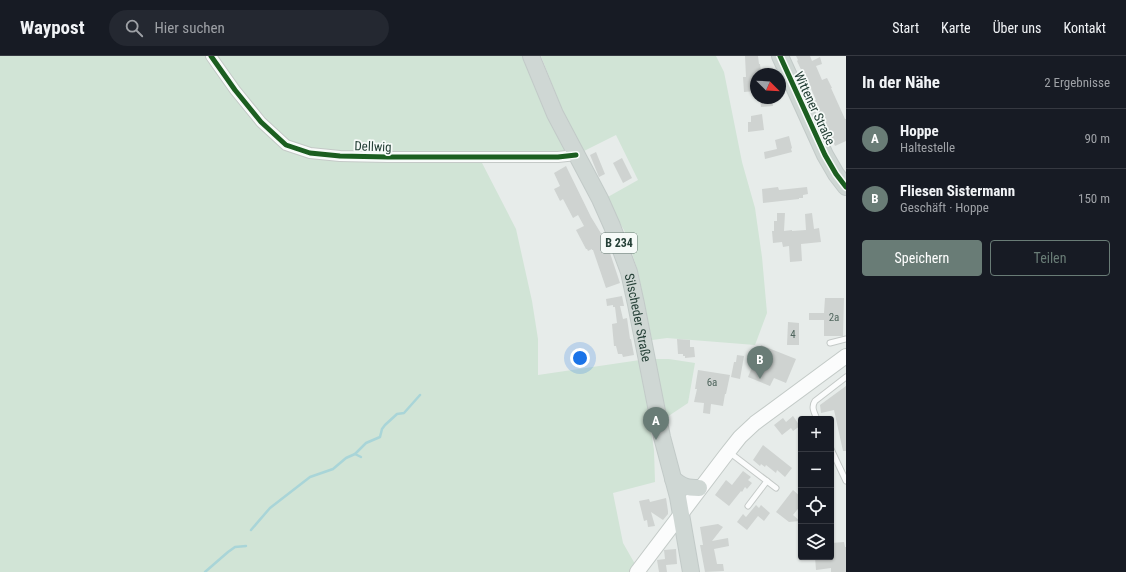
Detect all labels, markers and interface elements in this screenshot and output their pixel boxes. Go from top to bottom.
search box [109,10,389,46]
text: Waypost [20,16,85,39]
icon: search [123,17,145,39]
text: Hier suchen [155,19,225,37]
text: Start [892,20,919,36]
text: Karte [941,20,971,36]
text: Über uns [993,20,1041,36]
text: Kontakt [1063,20,1106,36]
north arrow [750,68,786,104]
street label: Wittener Straße [791,69,838,147]
text: In der Nähe [862,72,940,92]
text: 2 Ergebnisse [1044,75,1110,90]
text: Hoppe [900,122,939,140]
text: A [871,131,879,146]
text: 90 m [1084,131,1110,146]
street label: Dellwig [354,138,392,155]
text: Haltestelle [900,140,955,155]
text: Fliesen Sistermann [900,182,1015,200]
text: B [871,191,879,206]
text: 150 m [1078,191,1110,206]
text: Geschäft · Hoppe [900,200,989,215]
road number: B 234 [601,233,637,253]
button: Speichern [862,240,982,276]
button: Teilen [990,240,1110,276]
street label: Silscheder Straße [621,272,654,363]
house number: 2a [829,311,839,324]
house number: 4 [790,328,796,341]
pin: B [747,346,773,379]
your location [570,348,590,368]
house number: 6a [707,376,717,389]
pin: A [643,407,669,440]
map controls [798,416,834,560]
button: + [798,416,834,452]
button: − [798,452,834,488]
button: locate [798,488,834,524]
button: layers [798,524,834,560]

